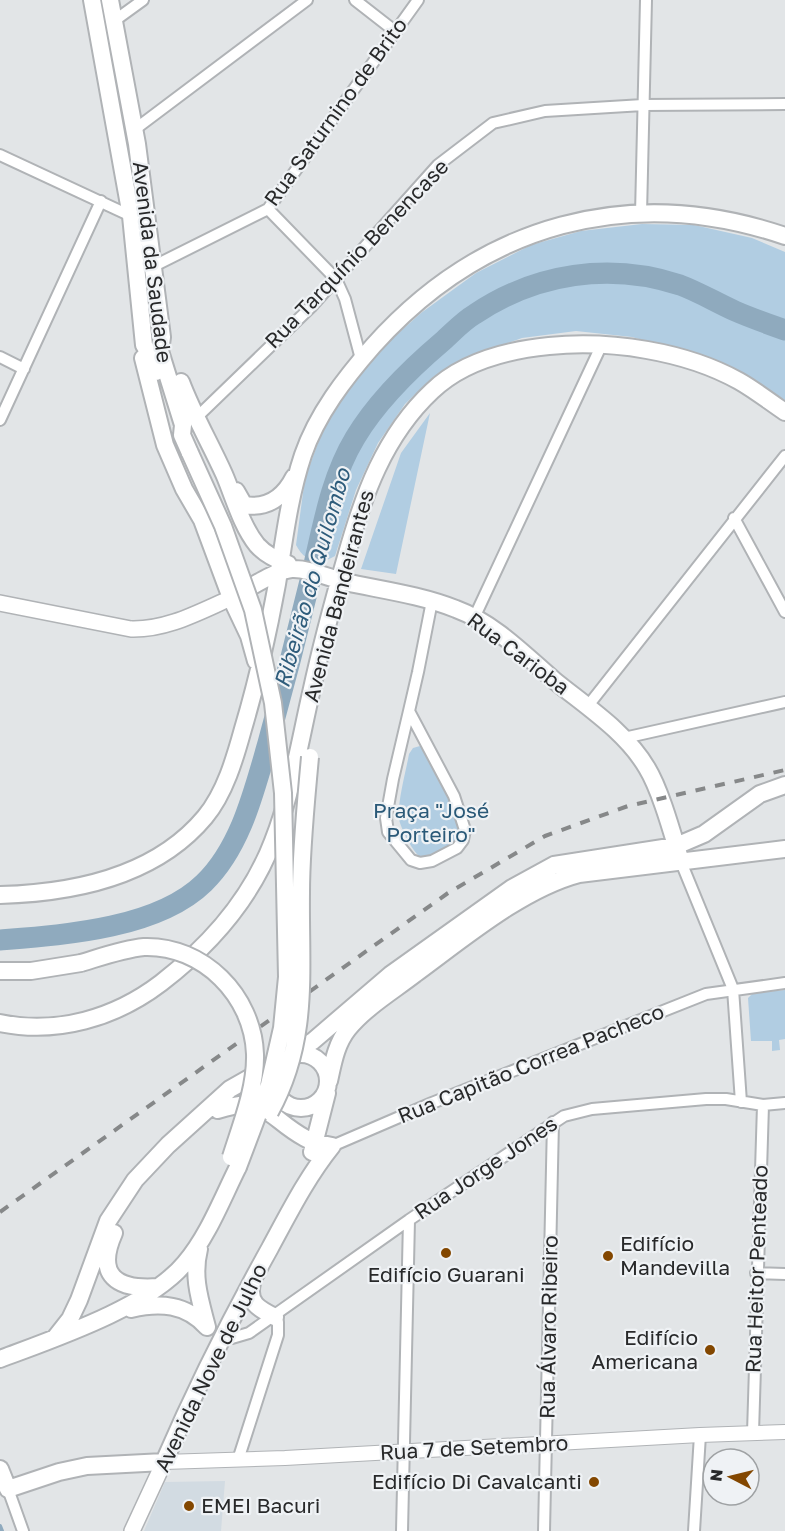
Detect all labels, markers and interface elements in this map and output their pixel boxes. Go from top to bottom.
street label: Rua Saturnino de Brito [258,12,412,211]
street label: Rua Tarquínio Benencase [259,153,454,353]
street label: Avenida da Saudade [128,160,178,364]
water label: Ribeirão do Quilombo [267,464,356,690]
street label: Avenida Bandeirantes [297,487,379,705]
street label: Rua Carioba [462,606,575,700]
park label: Praça "José Porteiro" [373,797,489,847]
street label: Rua Capitão Correa Pacheco [394,998,668,1128]
street label: Rua Jorge Jones [409,1110,562,1225]
street label: Rua Heitor Penteado [739,1164,773,1373]
place label: Edifício Mandevilla [620,1230,730,1280]
street label: Rua Álvaro Ribeiro [533,1235,563,1419]
marker: Edifício Guarani [439,1246,453,1260]
marker: Edifício Mandevilla [601,1249,615,1263]
street label: Avenida Nove de Julho [148,1259,272,1476]
place label: Edifício Guarani [367,1261,525,1287]
place label: Edifício Americana [591,1324,698,1374]
marker: Edifício Americana [703,1343,717,1357]
street label: Rua 7 de Setembro [379,1429,569,1465]
north arrow [701,1447,761,1507]
place label: Edifício Di Cavalcanti [372,1468,582,1494]
text: N [705,1468,727,1482]
marker: Edifício Di Cavalcanti [587,1475,601,1489]
place label: EMEI Bacuri [201,1492,320,1518]
marker: EMEI Bacuri [182,1499,196,1513]

